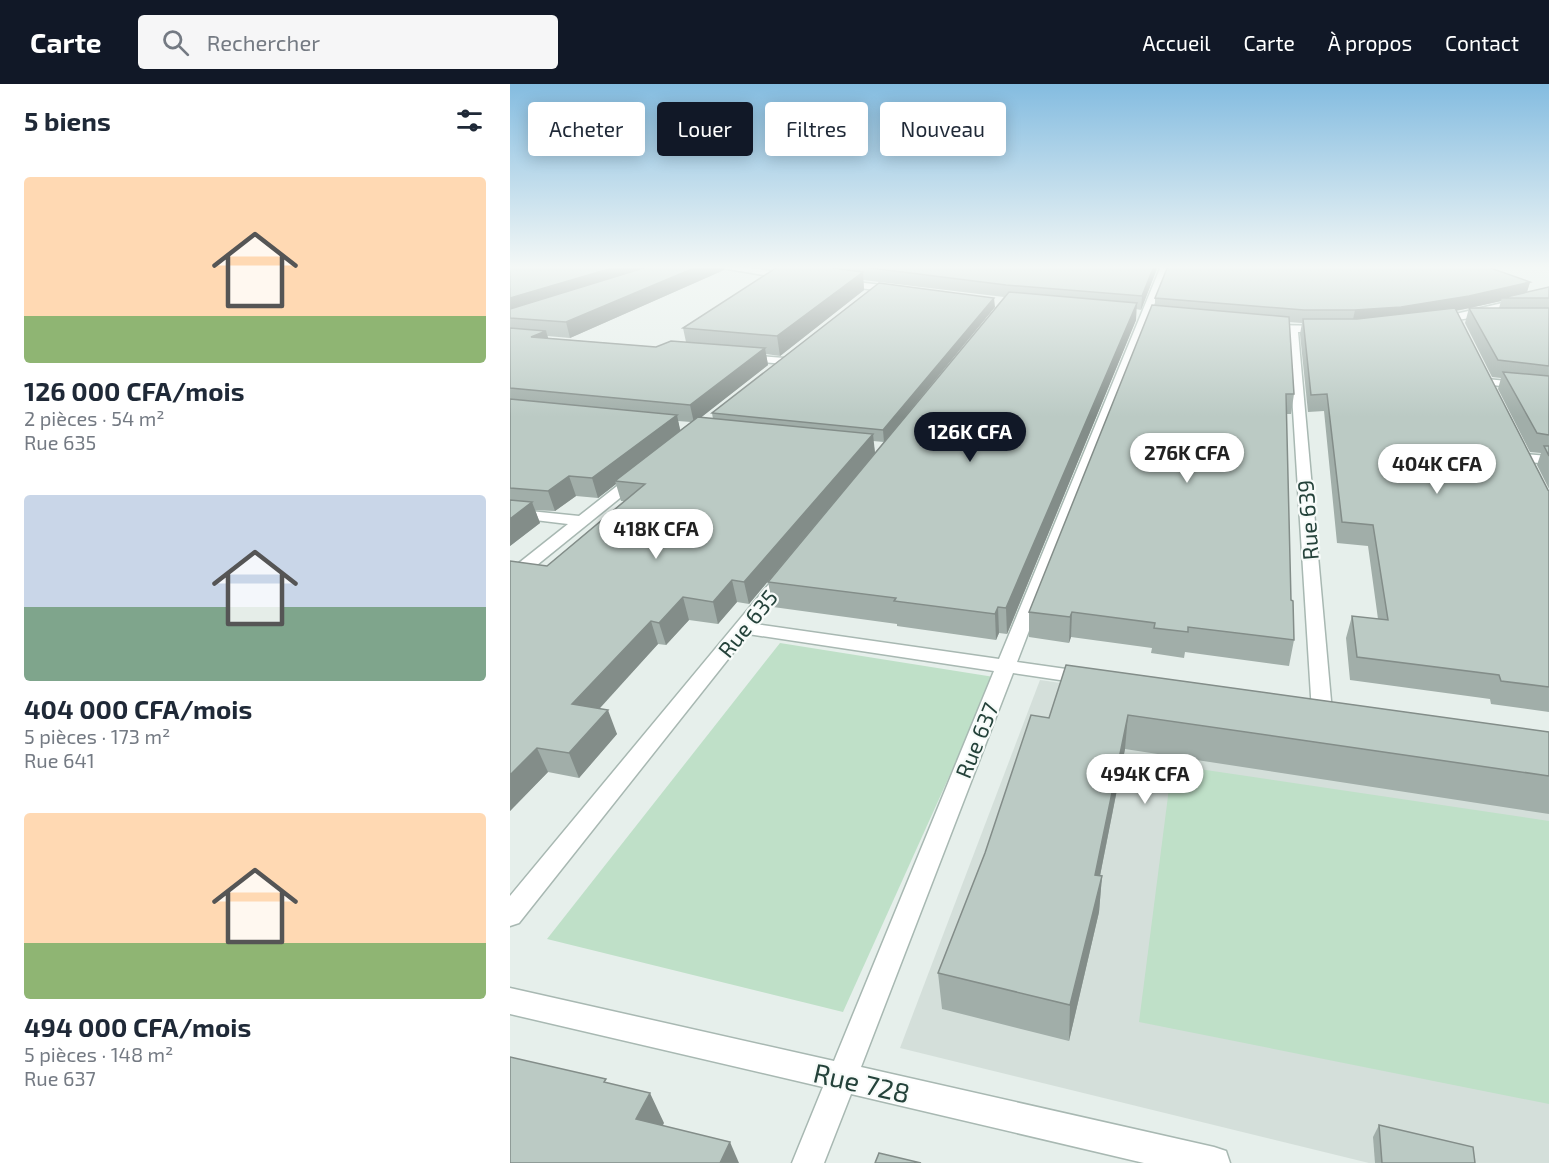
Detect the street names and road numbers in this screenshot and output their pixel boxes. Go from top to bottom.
street label: Rue 639 [1291,479,1323,561]
street label: Rue 635 [712,584,782,662]
street label: Rue 637 [949,699,1003,781]
street label: Rue 728 [811,1055,913,1109]

